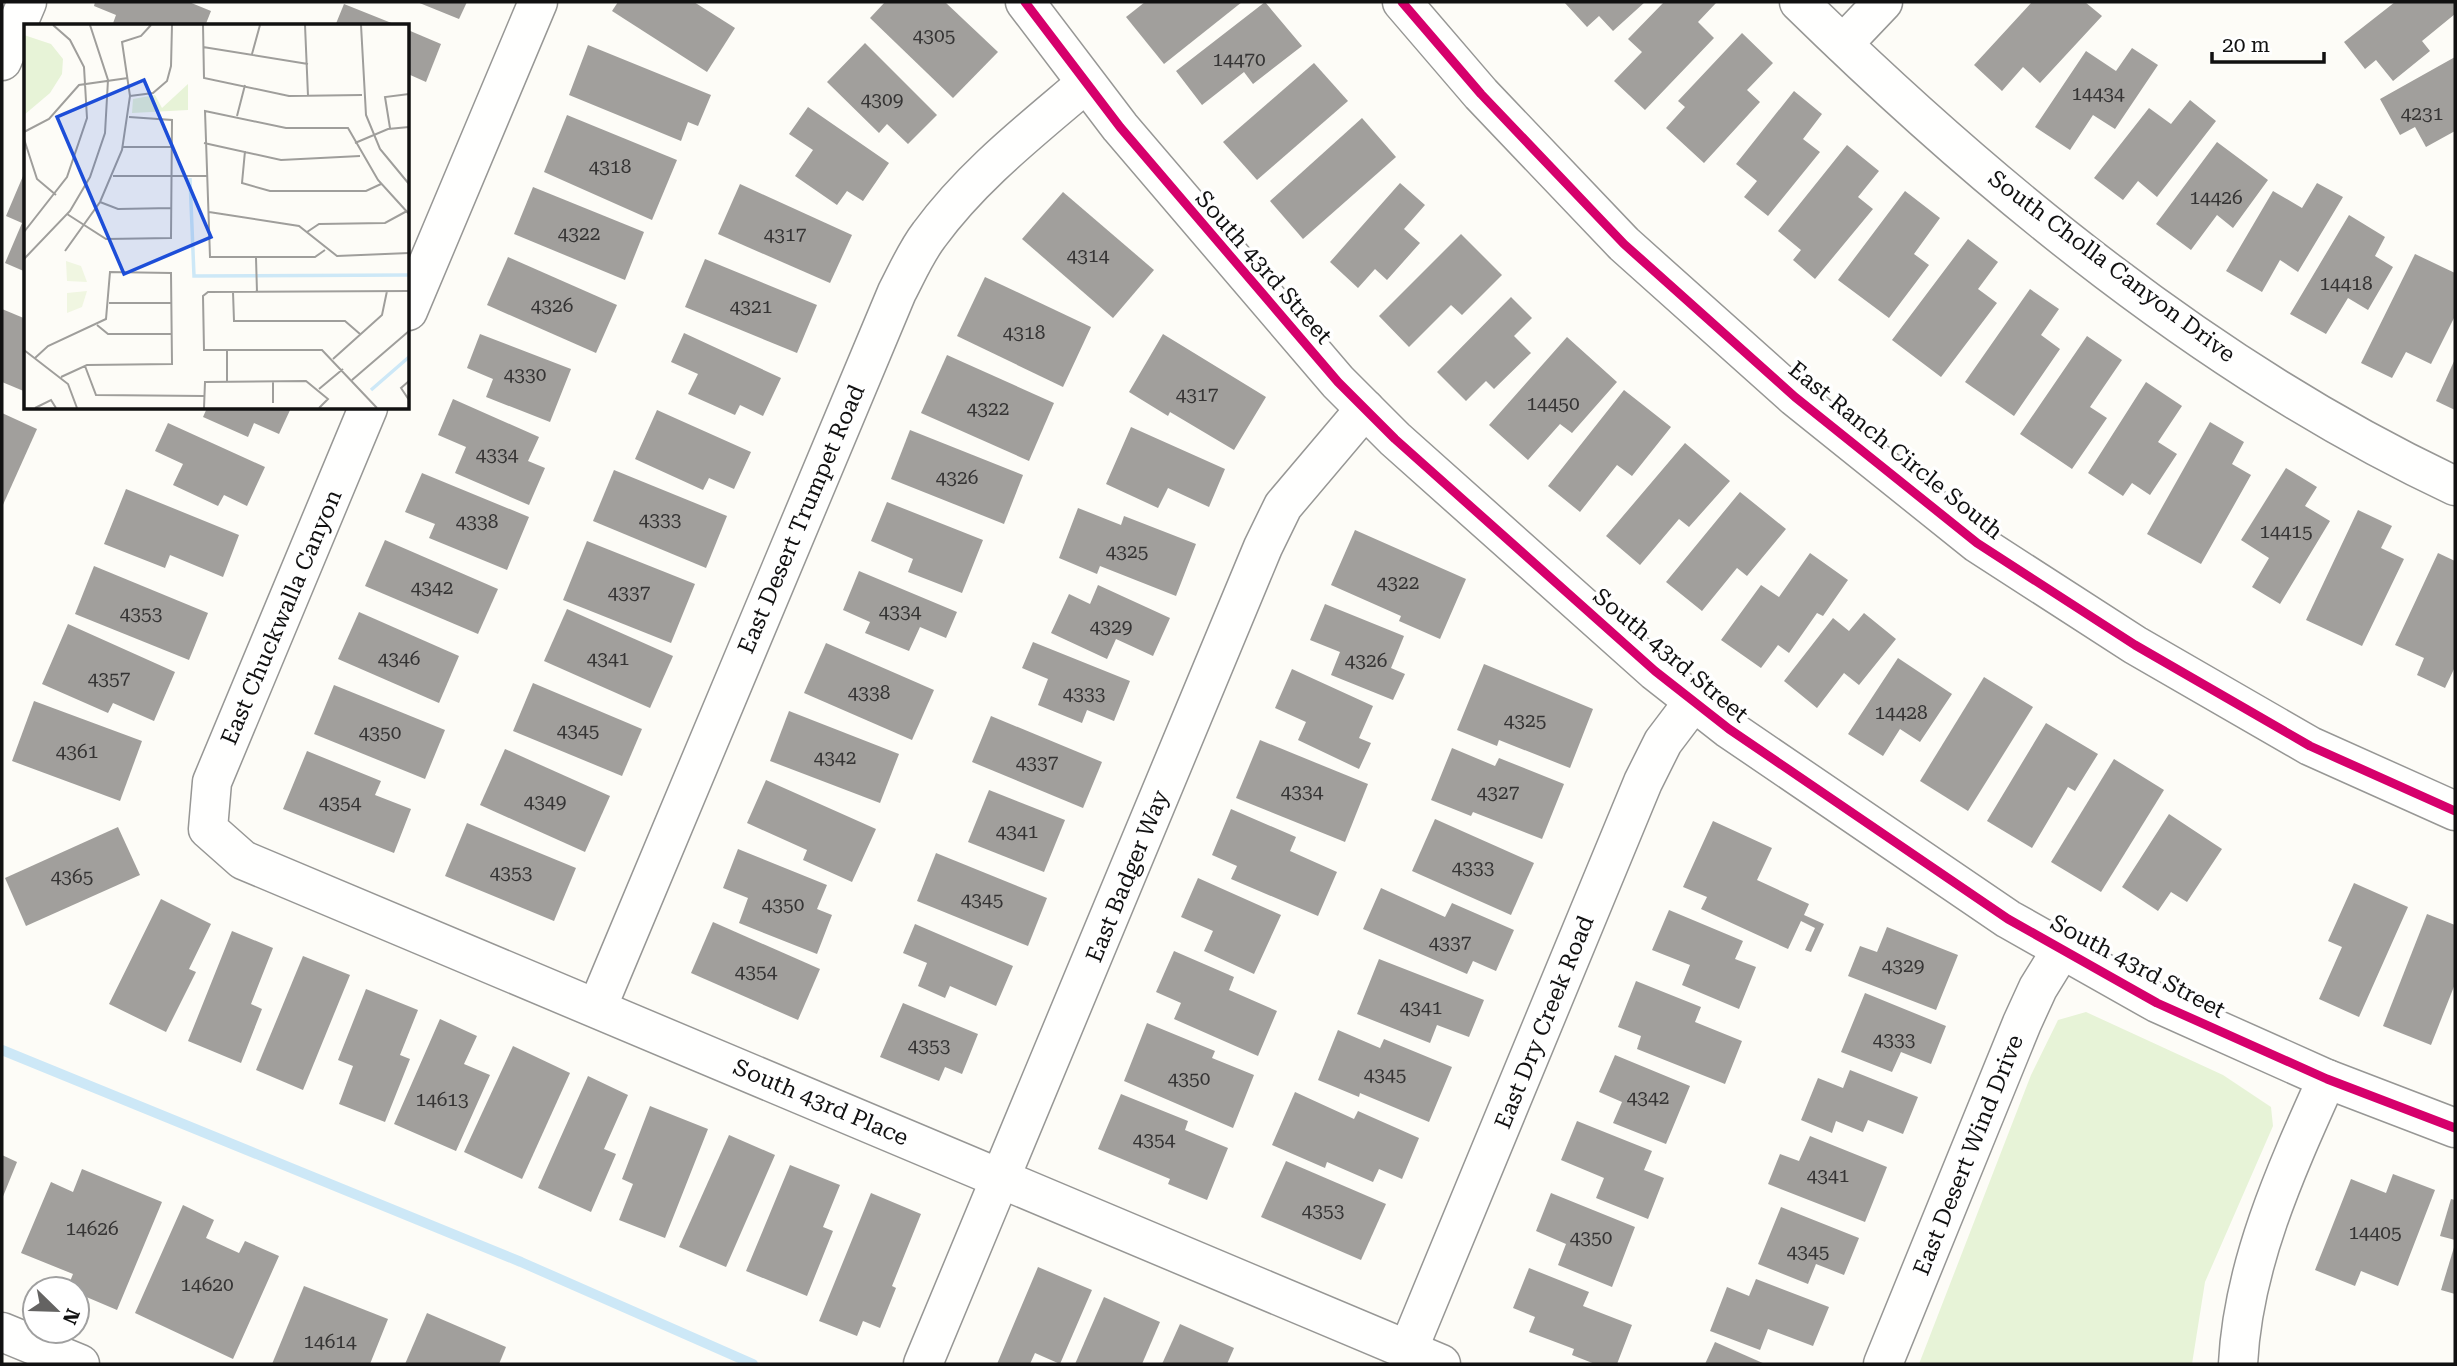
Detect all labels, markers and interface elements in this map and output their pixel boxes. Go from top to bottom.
scale bar [2212,21,2324,65]
inset map [24,24,410,410]
house number: 4305 [913,24,955,47]
text: 20 m [2222,33,2270,57]
house number: 14470 [1212,48,1266,71]
house number: 14434 [2071,82,2125,105]
house number: 4309 [861,88,903,111]
house number: 4231 [2401,102,2443,125]
house number: 4318 [589,155,631,178]
street label: South Cholla Canyon Drive [1983,165,2240,368]
street label: South 43rd Street [1190,185,1338,350]
house number: 14426 [2189,186,2243,209]
house number: 4322 [558,222,600,245]
house number: 4317 [764,223,807,246]
house number: 4314 [1067,244,1110,267]
house number: 14418 [2319,272,2373,295]
house number: 4326 [531,294,573,317]
house number: 4321 [730,295,772,318]
house number: 4318 [1003,321,1045,344]
street label: East Ranch Circle South [1783,356,2008,545]
house number: 4330 [504,363,546,386]
street label: East Desert Trumpet Road [733,381,871,658]
house number: 4317 [1176,383,1219,406]
house number: 14450 [1526,392,1580,415]
house number: 4322 [967,397,1009,420]
house number: 4334 [476,443,519,466]
house number: 4326 [936,466,978,489]
street label: East Chuckwalla Canyon [215,485,348,749]
house number: 4333 [639,508,681,531]
house number: 4338 [456,510,498,533]
house number: 14415 [2259,520,2313,543]
house number: 4325 [1106,540,1148,563]
house number: 4322 [1377,571,1419,594]
house number: 4342 [411,576,453,599]
house number: 4337 [608,581,651,604]
street label: South 43rd Street [1588,583,1754,728]
house number: 4334 [879,600,922,623]
house number: 4353 [120,602,162,625]
house number: 4329 [1090,615,1132,638]
house number: 4346 [378,647,420,670]
house number: 4341 [587,647,629,670]
house number: 4326 [1345,649,1387,672]
house number: 4357 [88,667,131,690]
house number: 4338 [848,681,890,704]
house number: 4333 [1063,682,1105,705]
house number: 14428 [1874,701,1928,724]
house number: 4325 [1504,709,1546,732]
house number: 4345 [557,719,599,742]
house number: 4350 [359,721,401,744]
house number: 4361 [56,740,98,763]
house number: 4342 [814,746,856,769]
house number: 4337 [1016,751,1059,774]
house number: 4334 [1281,780,1324,803]
house number: 4327 [1477,781,1520,804]
street label: East Badger Way [1081,786,1174,966]
house number: 4349 [524,790,566,813]
house number: 4354 [319,791,362,814]
house number: 4341 [996,820,1038,843]
house number: 4333 [1452,856,1494,879]
house number: 4353 [490,861,532,884]
house number: 4365 [51,865,93,888]
house number: 4345 [961,888,1003,911]
house number: 4350 [762,893,804,916]
street label: South 43rd Street [2046,909,2230,1024]
street label: East Dry Creek Road [1489,911,1600,1133]
house number: 4337 [1429,931,1472,954]
house number: 4329 [1882,954,1924,977]
house number: 4354 [735,960,778,983]
house number: 4341 [1400,996,1442,1019]
house number: 4333 [1873,1028,1915,1051]
street label: East Desert Wind Drive [1908,1031,2029,1279]
house number: 4353 [908,1034,950,1057]
street label: South 43rd Place [729,1053,912,1151]
house number: 4345 [1364,1063,1406,1086]
house number: 4350 [1168,1067,1210,1090]
house number: 4342 [1627,1086,1669,1109]
house number: 14613 [415,1088,469,1111]
house number: 4354 [1133,1128,1176,1151]
house number: 4341 [1807,1164,1849,1187]
house number: 4353 [1302,1199,1344,1222]
house number: 14626 [65,1217,119,1240]
house number: 14405 [2348,1221,2402,1244]
house number: 4350 [1570,1226,1612,1249]
house number: 4345 [1787,1240,1829,1263]
house number: 14620 [180,1273,234,1296]
north arrow [21,1275,91,1345]
text: N [58,1305,85,1328]
house number: 14614 [303,1330,357,1353]

